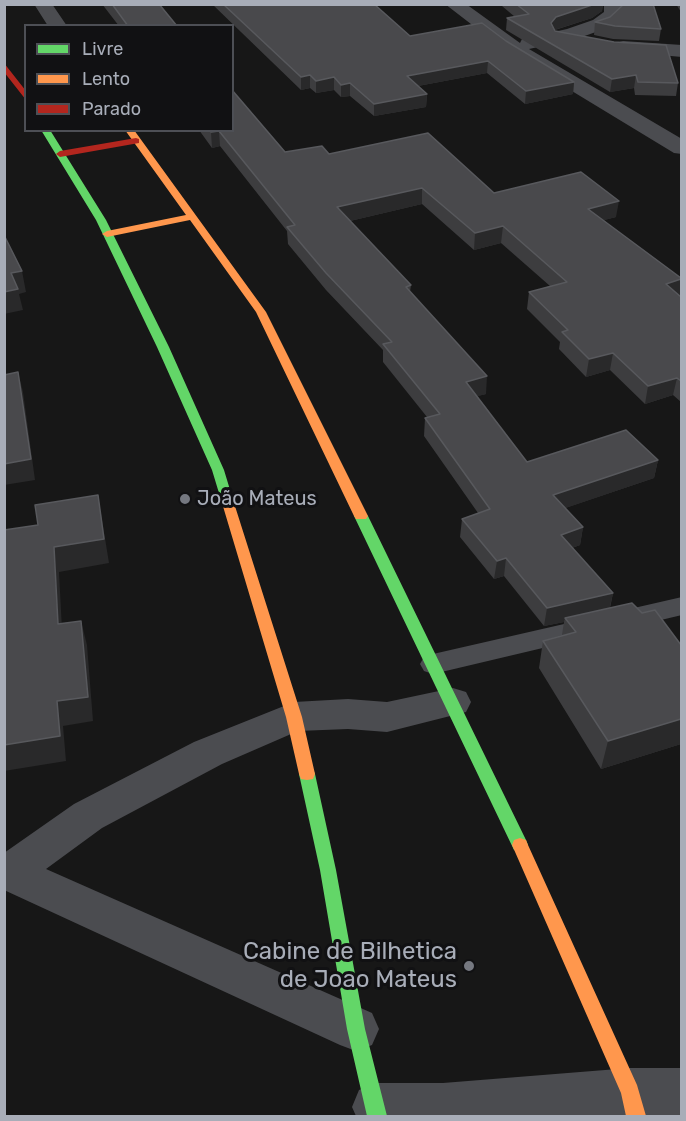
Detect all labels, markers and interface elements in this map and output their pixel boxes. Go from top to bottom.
legend [24,24,234,132]
text: Livre [82,38,123,60]
text: Lento [82,68,130,90]
text: Parado [82,98,141,120]
place label: João Mateus [197,487,317,511]
marker: João Mateus [178,492,192,506]
place label: Cabine de Bilhetica de Joao Mateus [243,938,457,994]
marker: Cabine de Bilhetica de Joao Mateus [462,959,476,973]

